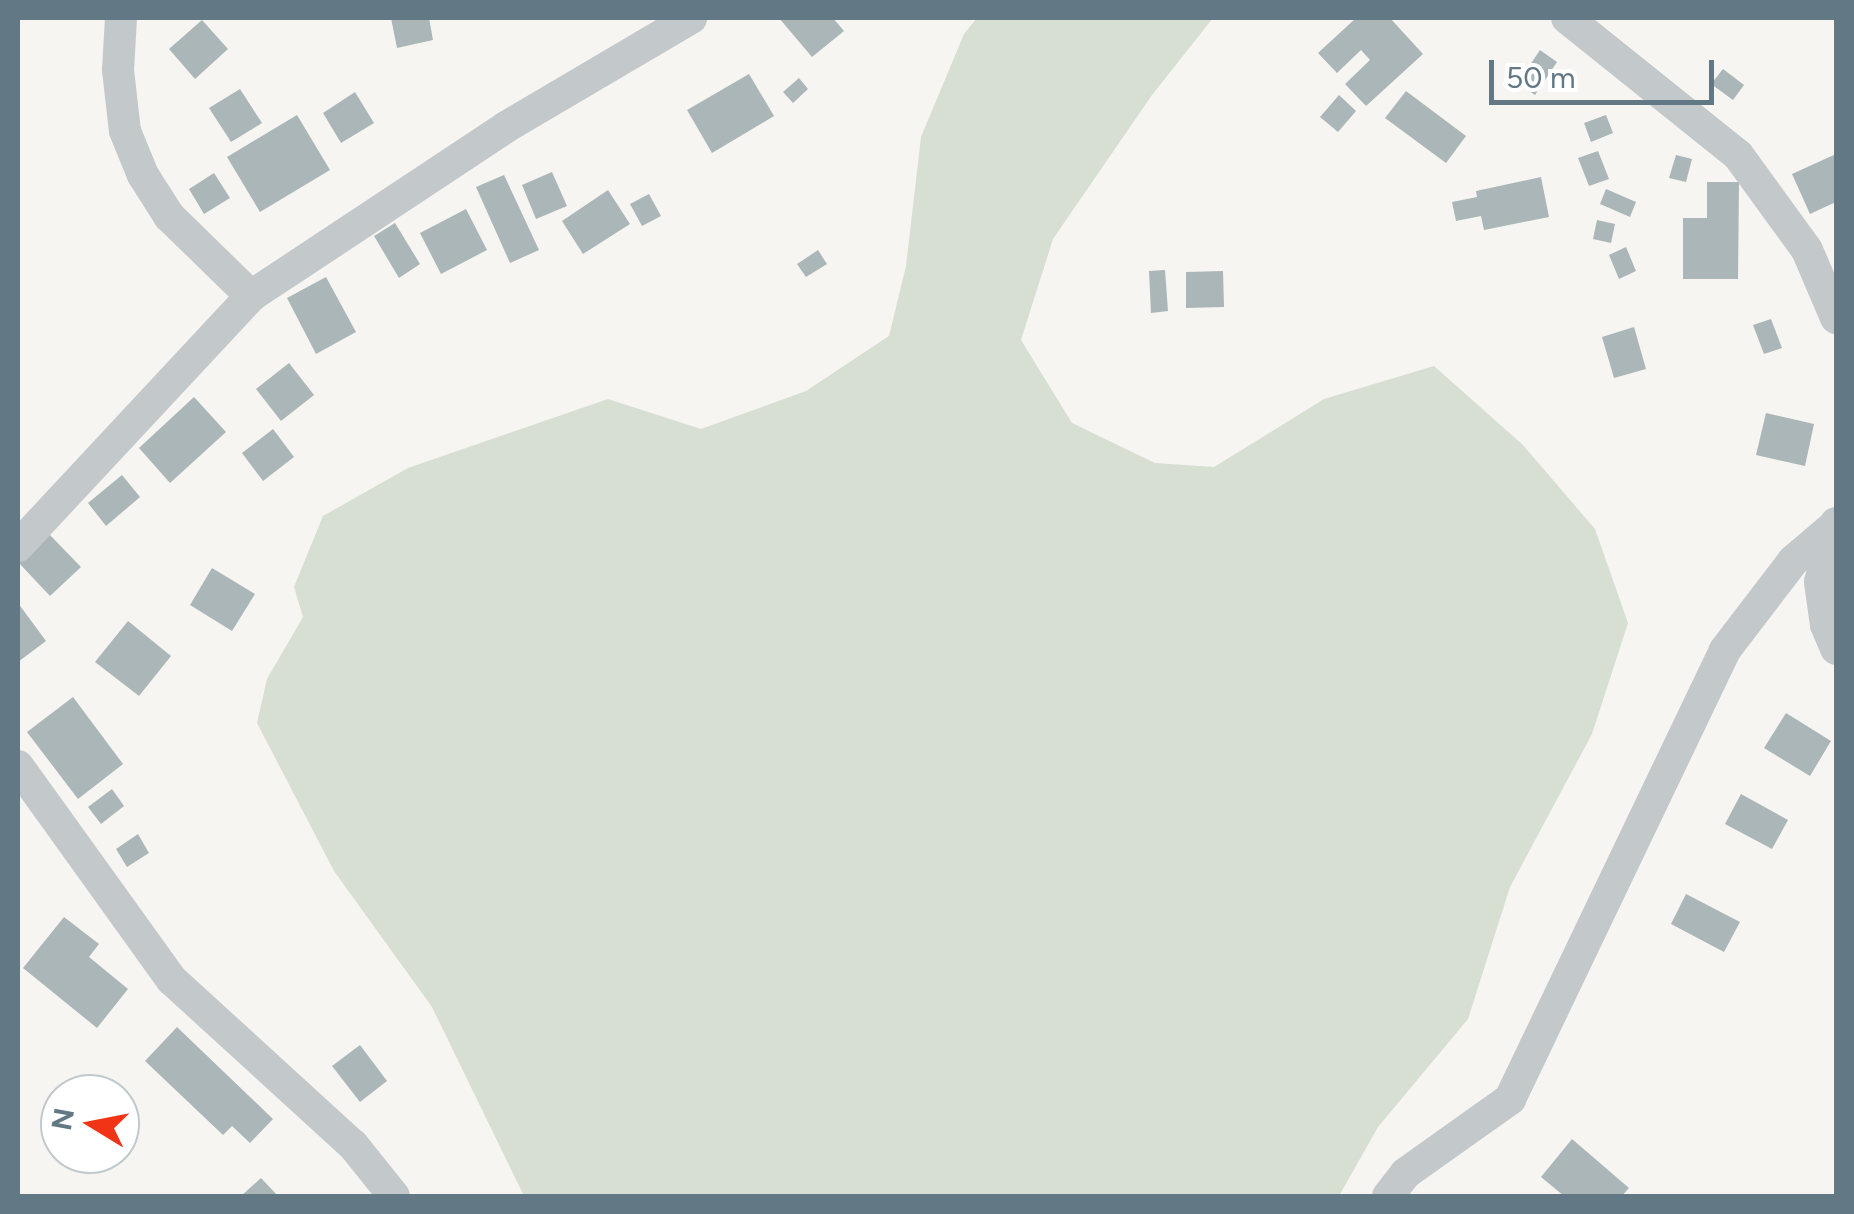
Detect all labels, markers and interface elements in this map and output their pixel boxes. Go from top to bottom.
scale bar [1494,40,1719,102]
text: 50 m [1506,59,1575,96]
north arrow [40,1074,140,1174]
text: N [44,1106,81,1133]

